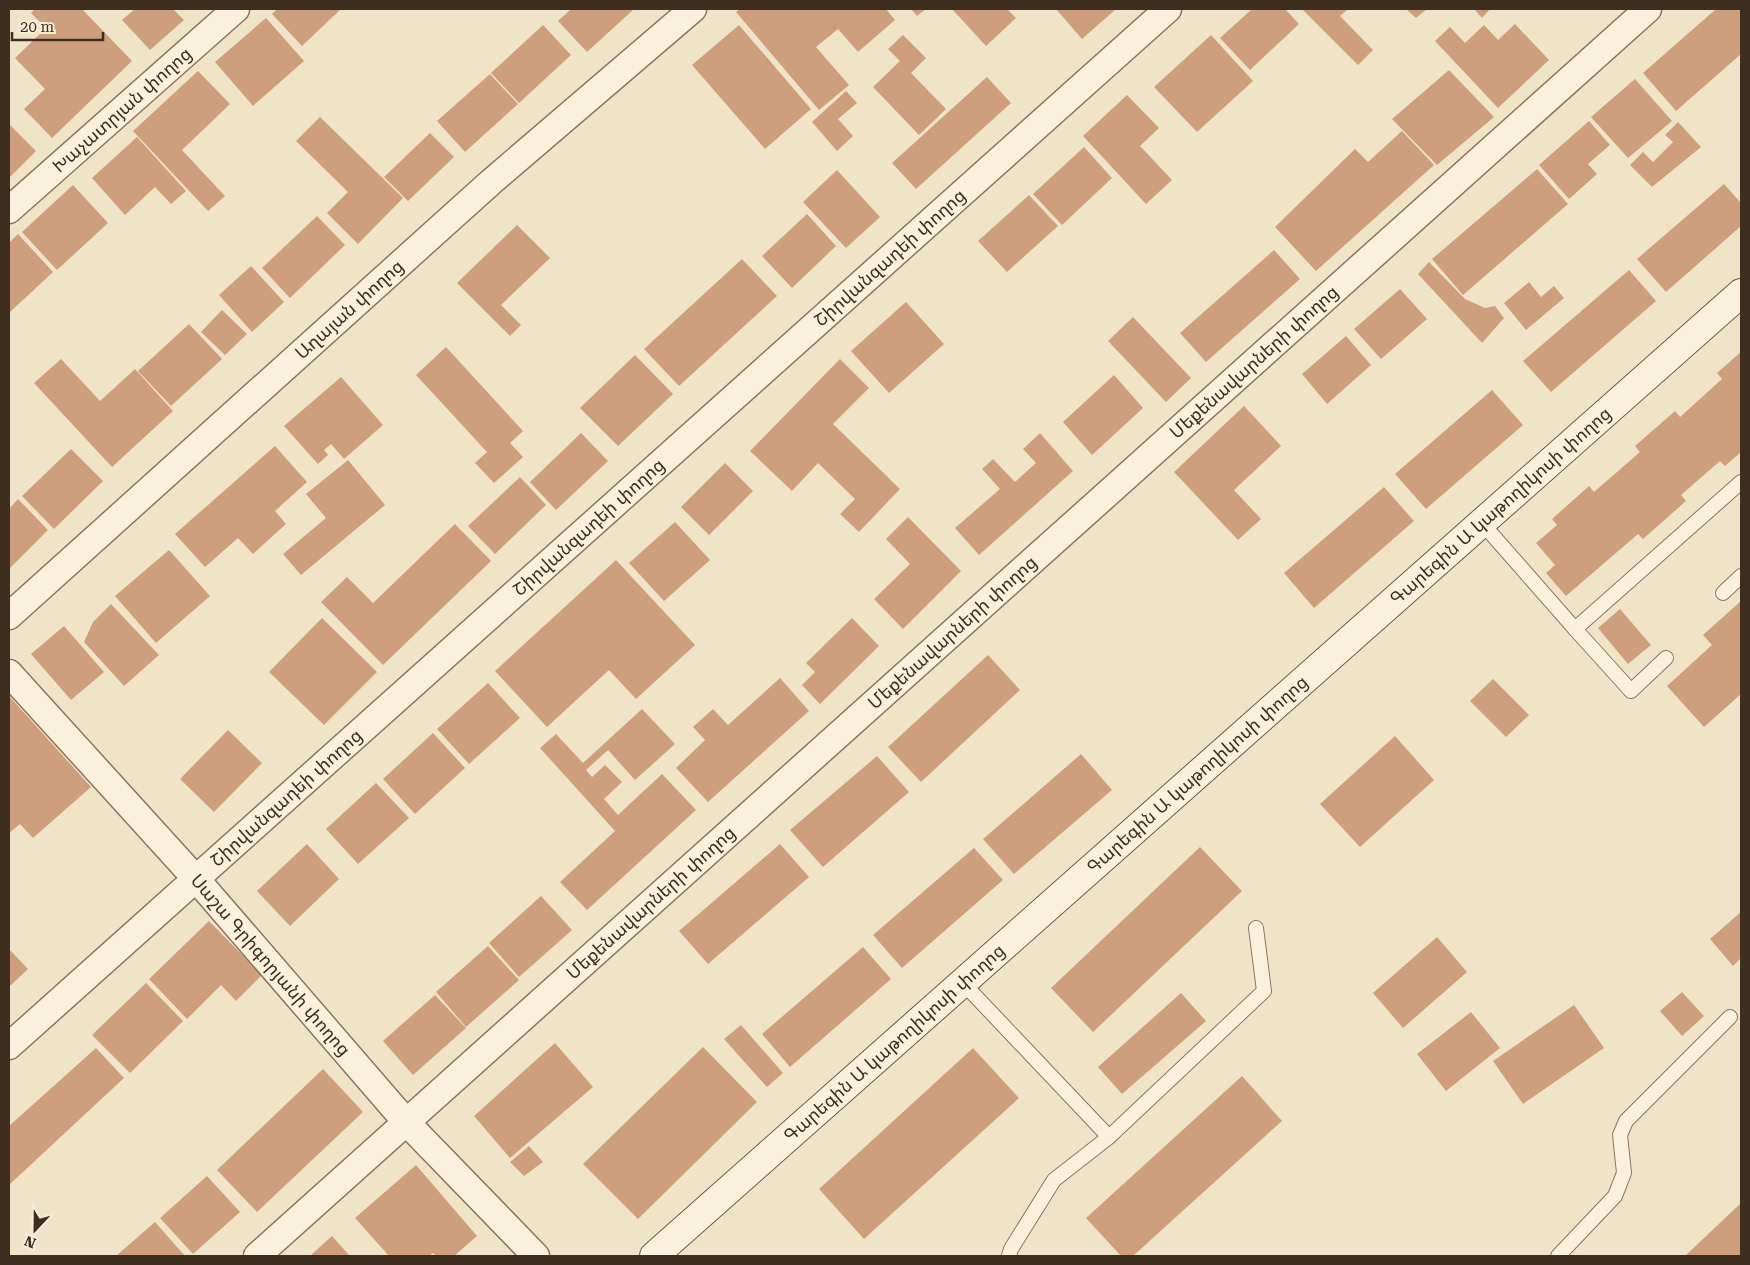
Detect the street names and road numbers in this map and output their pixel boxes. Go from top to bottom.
street label: Խաչատրյան փողոց [48,43,195,176]
street label: Շիրվանզադեի փողոց [810,184,970,331]
street label: Աղայան փողոց [291,255,407,363]
street label: Մեքենավարների փողոց [1165,281,1342,443]
street label: Գարեգին Ա կաթողիկոսի փողոց [1386,402,1615,609]
street label: Շիրվանզադեի փողոց [509,454,668,600]
street label: Մեքենավարների փողոց [864,551,1041,713]
street label: Գարեգին Ա կաթողիկոսի փողոց [1082,671,1312,878]
street label: Շիրվանզադեի փողոց [206,724,366,871]
street label: Մեքենավարների փողոց [562,822,739,983]
street label: Սաշա Գրիգորյանի փողոց [187,870,355,1060]
street label: Գարեգին Ա կաթողիկոսի փողոց [779,939,1009,1146]

